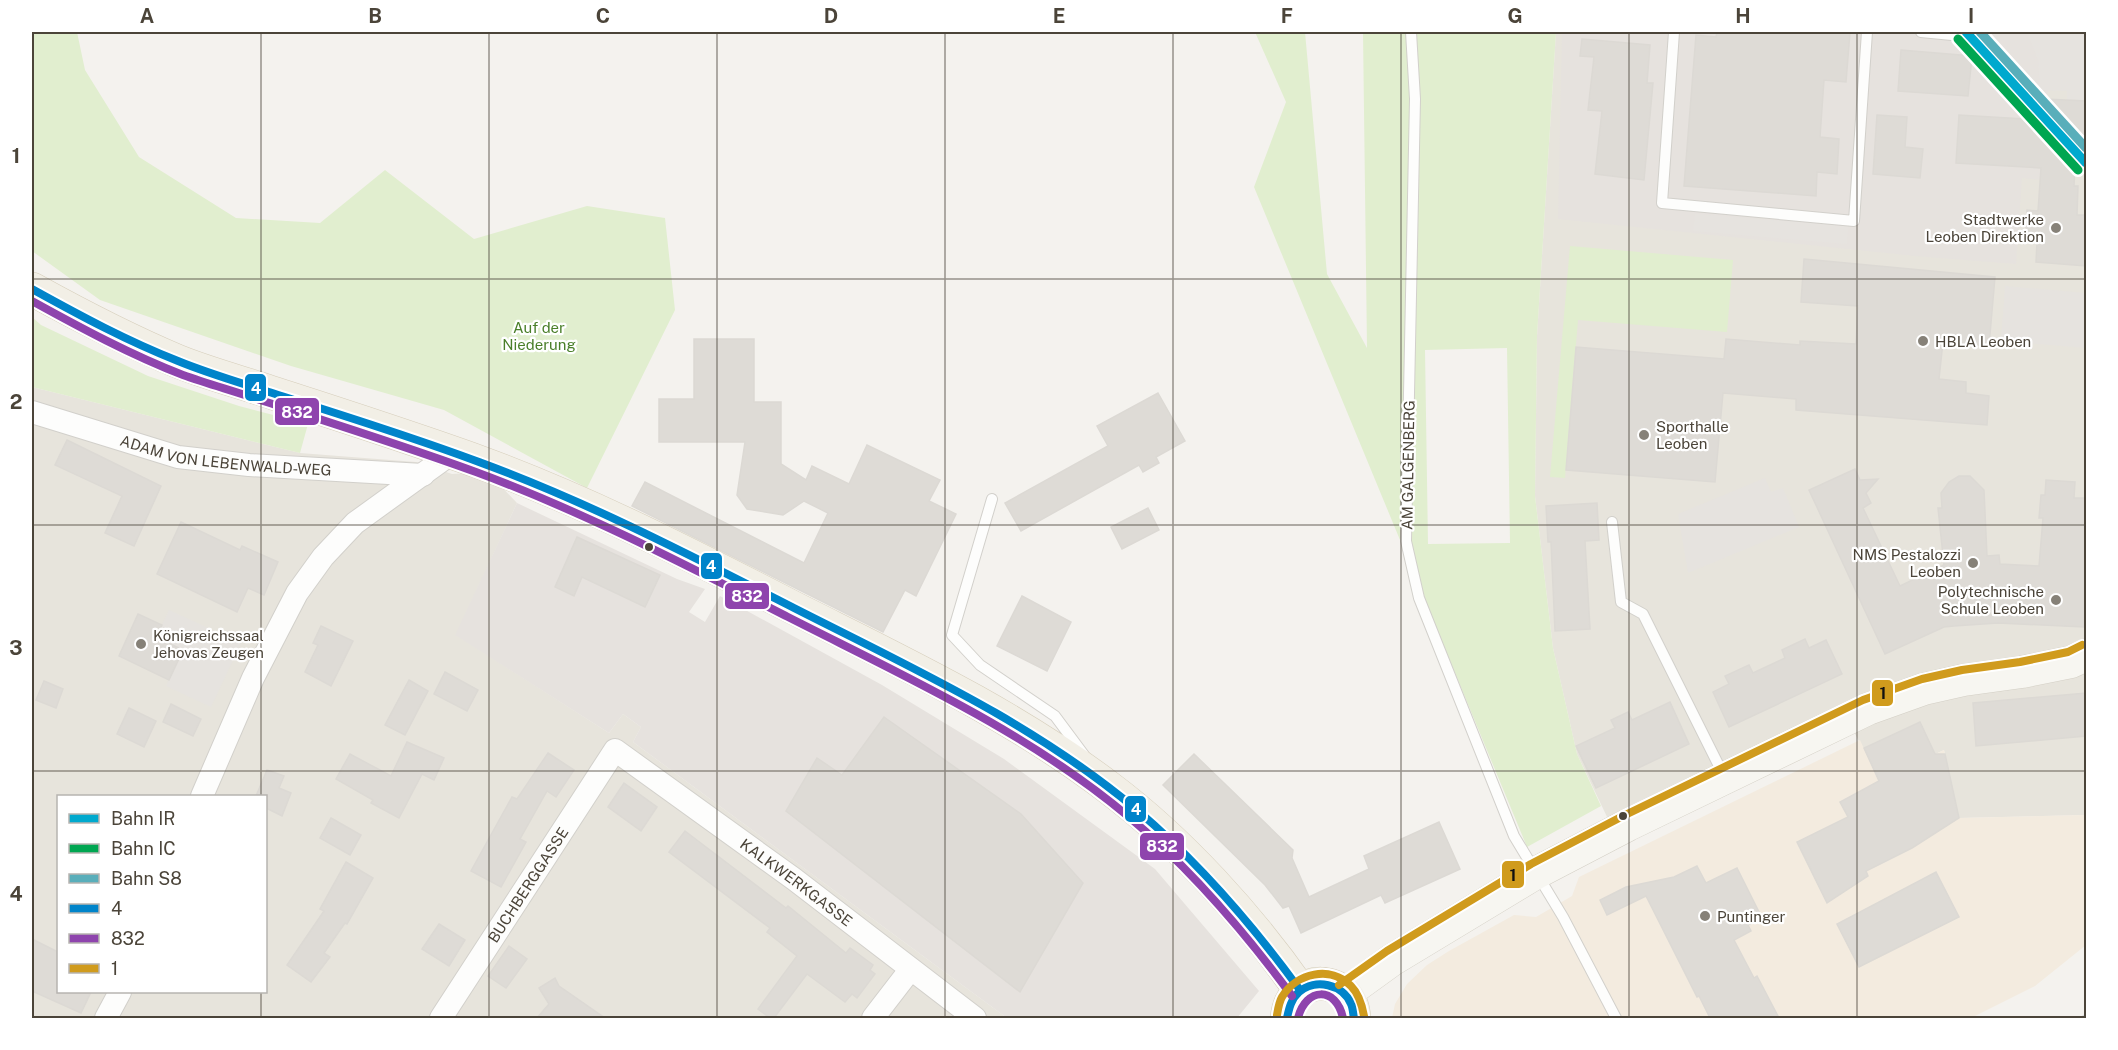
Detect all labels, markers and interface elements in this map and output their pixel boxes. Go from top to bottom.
text: A [140,4,154,28]
text: B [368,4,382,28]
text: C [596,4,610,28]
text: D [824,4,838,28]
text: E [1053,4,1065,28]
text: F [1281,4,1293,28]
text: G [1507,4,1523,28]
text: H [1735,4,1751,28]
text: I [1968,4,1974,28]
text: 1 [12,144,20,168]
place label: Stadtwerke Leoben Direktion [1926,211,2044,245]
marker: Stadtwerke Leoben Direktion [2049,221,2063,235]
park label: Auf der Niederung [502,319,576,353]
place label: HBLA Leoben [1935,333,2031,350]
marker: HBLA Leoben [1916,334,1930,348]
line badge: 4 [244,373,267,402]
text: 4 [251,379,262,398]
text: 2 [10,390,22,414]
line badge: 832 [274,397,320,426]
street label: AM GALGENBERG [1398,400,1418,530]
text: 832 [281,403,313,422]
place label: Sporthalle Leoben [1656,418,1729,452]
marker: Sporthalle Leoben [1637,428,1651,442]
street label: ADAM VON LEBENWALD-WEG [118,431,332,478]
unlabelled marker [643,541,655,553]
place label: NMS Pestalozzi Leoben [1853,546,1961,580]
line badge: 4 [700,552,723,580]
marker: NMS Pestalozzi Leoben [1966,556,1980,570]
text: 4 [706,557,717,576]
line badge: 832 [724,582,770,610]
place label: Polytechnische Schule Leoben [1938,583,2044,617]
text: 832 [731,587,763,606]
marker: Polytechnische Schule Leoben [2049,593,2063,607]
place label: Königreichssaal Jehovas Zeugen [153,627,264,661]
text: 3 [9,636,23,660]
marker: Königreichssaal Jehovas Zeugen [134,637,148,651]
line badge: 1 [1871,679,1894,707]
text: 1 [1880,684,1886,703]
legend [57,795,267,993]
line badge: 4 [1124,795,1147,823]
text: 4 [1131,800,1142,819]
text: Bahn IR [111,808,175,829]
unlabelled marker [1617,810,1629,822]
street label: BUCHBERGGASSE [484,824,571,945]
line badge: 832 [1139,832,1185,861]
street label: KALKWERKGASSE [737,835,856,929]
text: 832 [1146,837,1178,856]
text: Bahn IC [111,838,176,859]
line badge: 1 [1501,860,1525,889]
text: 1 [1510,866,1516,885]
text: Bahn S8 [111,868,182,889]
text: 4 [9,882,23,906]
text: 4 [111,898,122,919]
place label: Puntinger [1717,908,1786,925]
marker: Puntinger [1698,909,1712,923]
text: 832 [111,928,145,949]
text: 1 [111,958,118,979]

